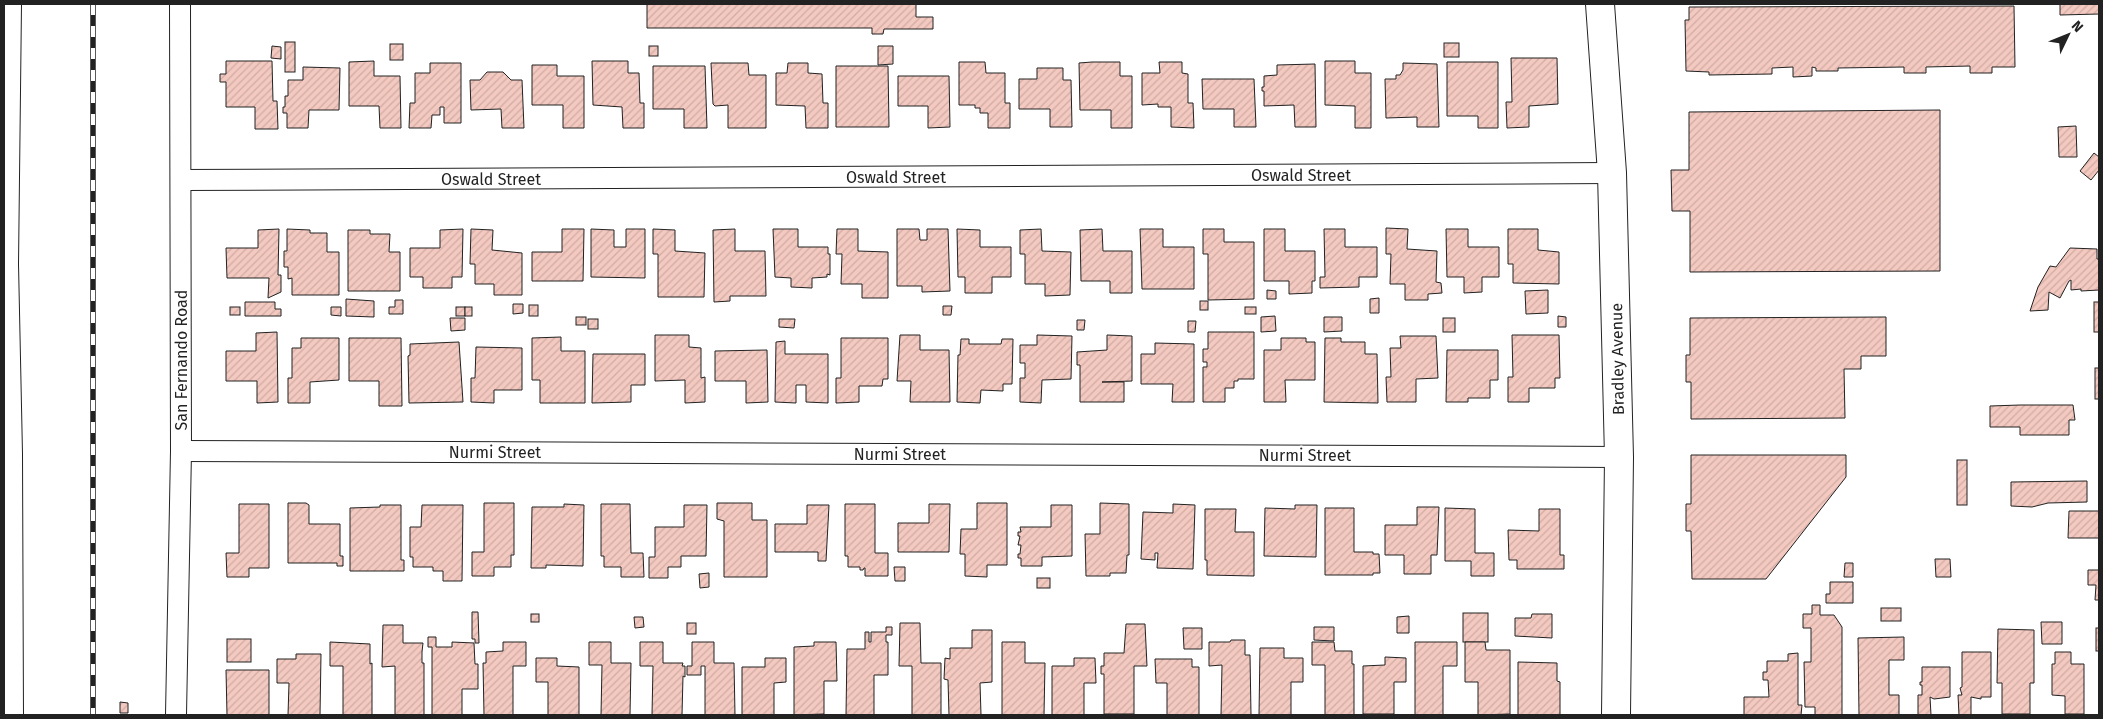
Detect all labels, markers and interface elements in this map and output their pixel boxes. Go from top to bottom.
north arrow [2043,10,2093,60]
text: N [2068,17,2087,36]
street label: Oswald Street [1251,166,1351,185]
street label: Oswald Street [846,168,946,187]
street label: Oswald Street [441,170,541,189]
street label: San Fernando Road [172,290,191,430]
street label: Bradley Avenue [1607,303,1628,415]
street label: Nurmi Street [449,443,541,462]
street label: Nurmi Street [854,445,946,464]
street label: Nurmi Street [1259,446,1351,465]

